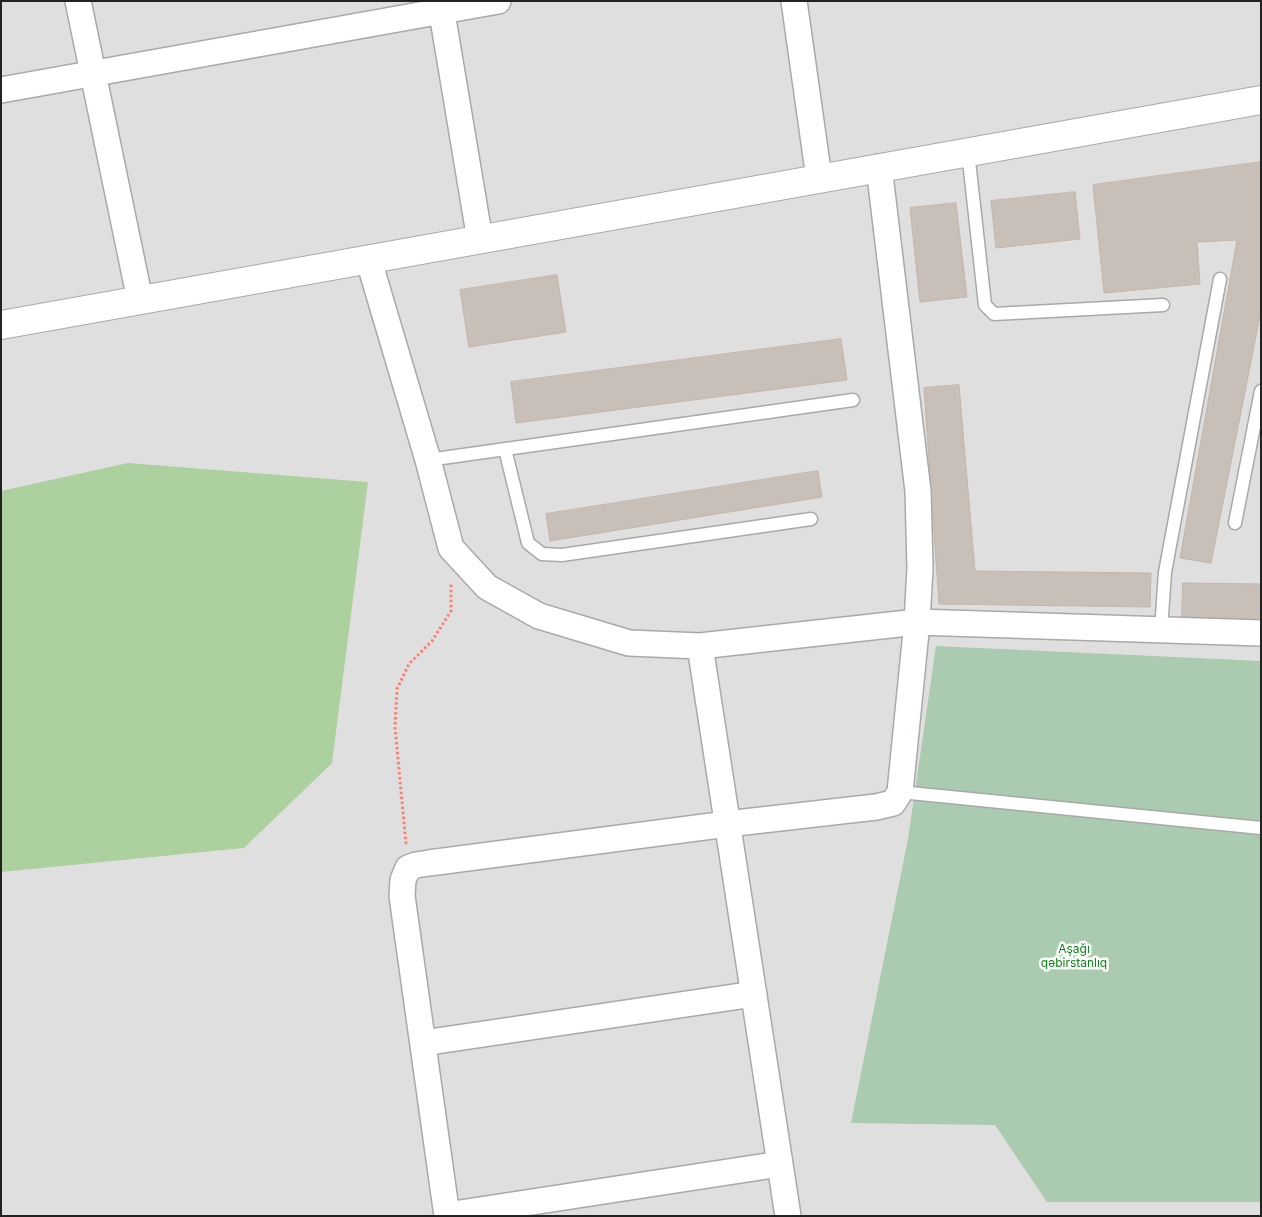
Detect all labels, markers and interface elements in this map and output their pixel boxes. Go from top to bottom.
park label: Aşağı qəbirstanlıq [1041,942,1107,970]

